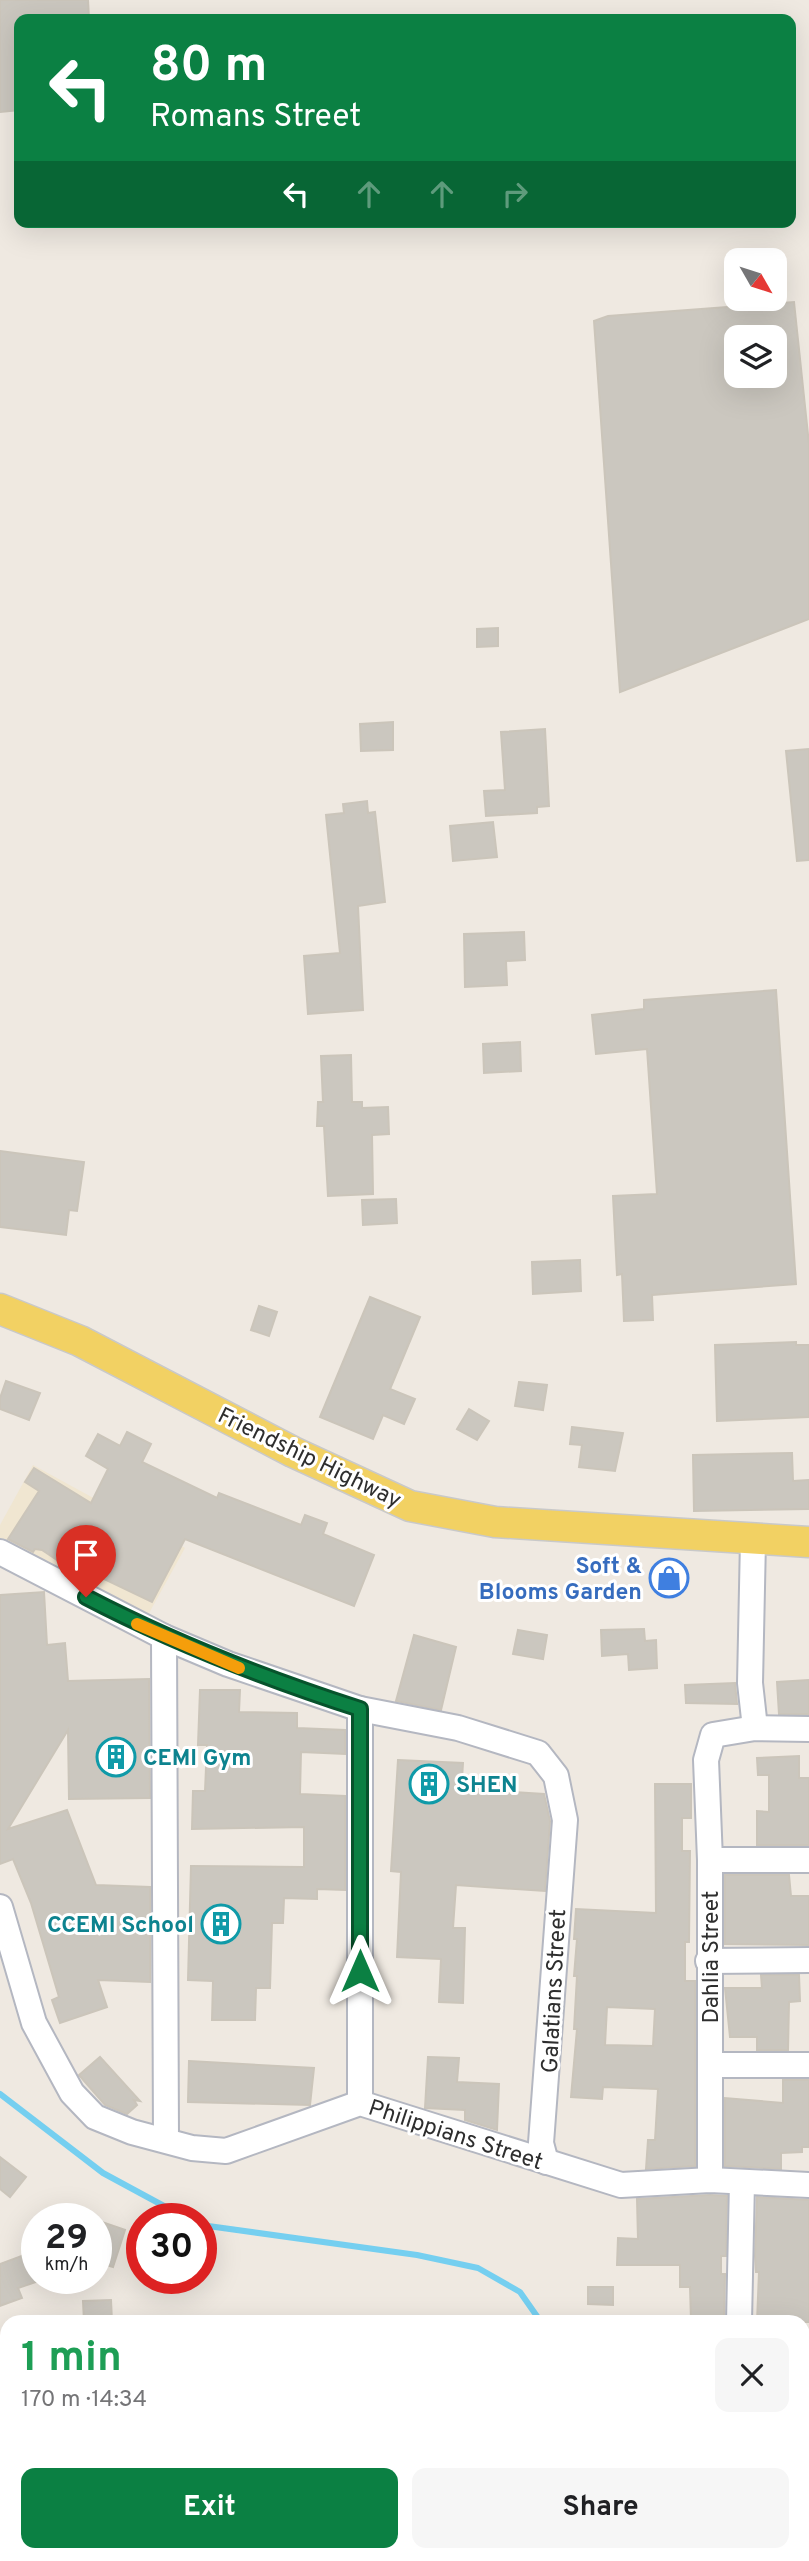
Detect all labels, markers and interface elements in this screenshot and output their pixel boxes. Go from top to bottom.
text: 80 m [150,37,267,99]
icon: left [35,42,126,133]
text: Romans Street [150,98,361,138]
icon: left [277,175,315,213]
icon: ahead [350,175,388,213]
icon: ahead [423,175,461,213]
icon: right [496,175,534,213]
north arrow [724,248,788,312]
map controls [724,248,787,388]
button: layers [724,325,787,388]
street label: Friendship Highway [212,1402,405,1516]
pin [56,1525,116,1597]
icon: arrive [67,1536,105,1574]
place label: Soft & Blooms Garden [479,1553,642,1608]
shop icon: Soft & Blooms Garden [648,1557,690,1599]
building icon: CEMI Gym [95,1736,137,1778]
place label: CEMI Gym [143,1745,251,1774]
building icon: SHEN [408,1763,450,1805]
place label: SHEN [456,1772,517,1801]
street label: Dahlia Street [698,1890,727,2024]
building icon: CCEMI School [200,1903,242,1945]
street label: Galatians Street [537,1908,574,2074]
place label: CCEMI School [47,1912,194,1941]
position arrow [323,1934,397,2008]
street label: Philippians Street [364,2095,546,2178]
speed limit sign: 30 [126,2203,217,2294]
text: 29 [45,2217,88,2261]
text: km/h [45,2254,88,2277]
text: 1 min [21,2333,122,2386]
button: close [715,2338,789,2412]
text: 170 m · 14:34 [21,2386,147,2415]
button: Exit [21,2468,398,2548]
button: Share [412,2468,789,2548]

